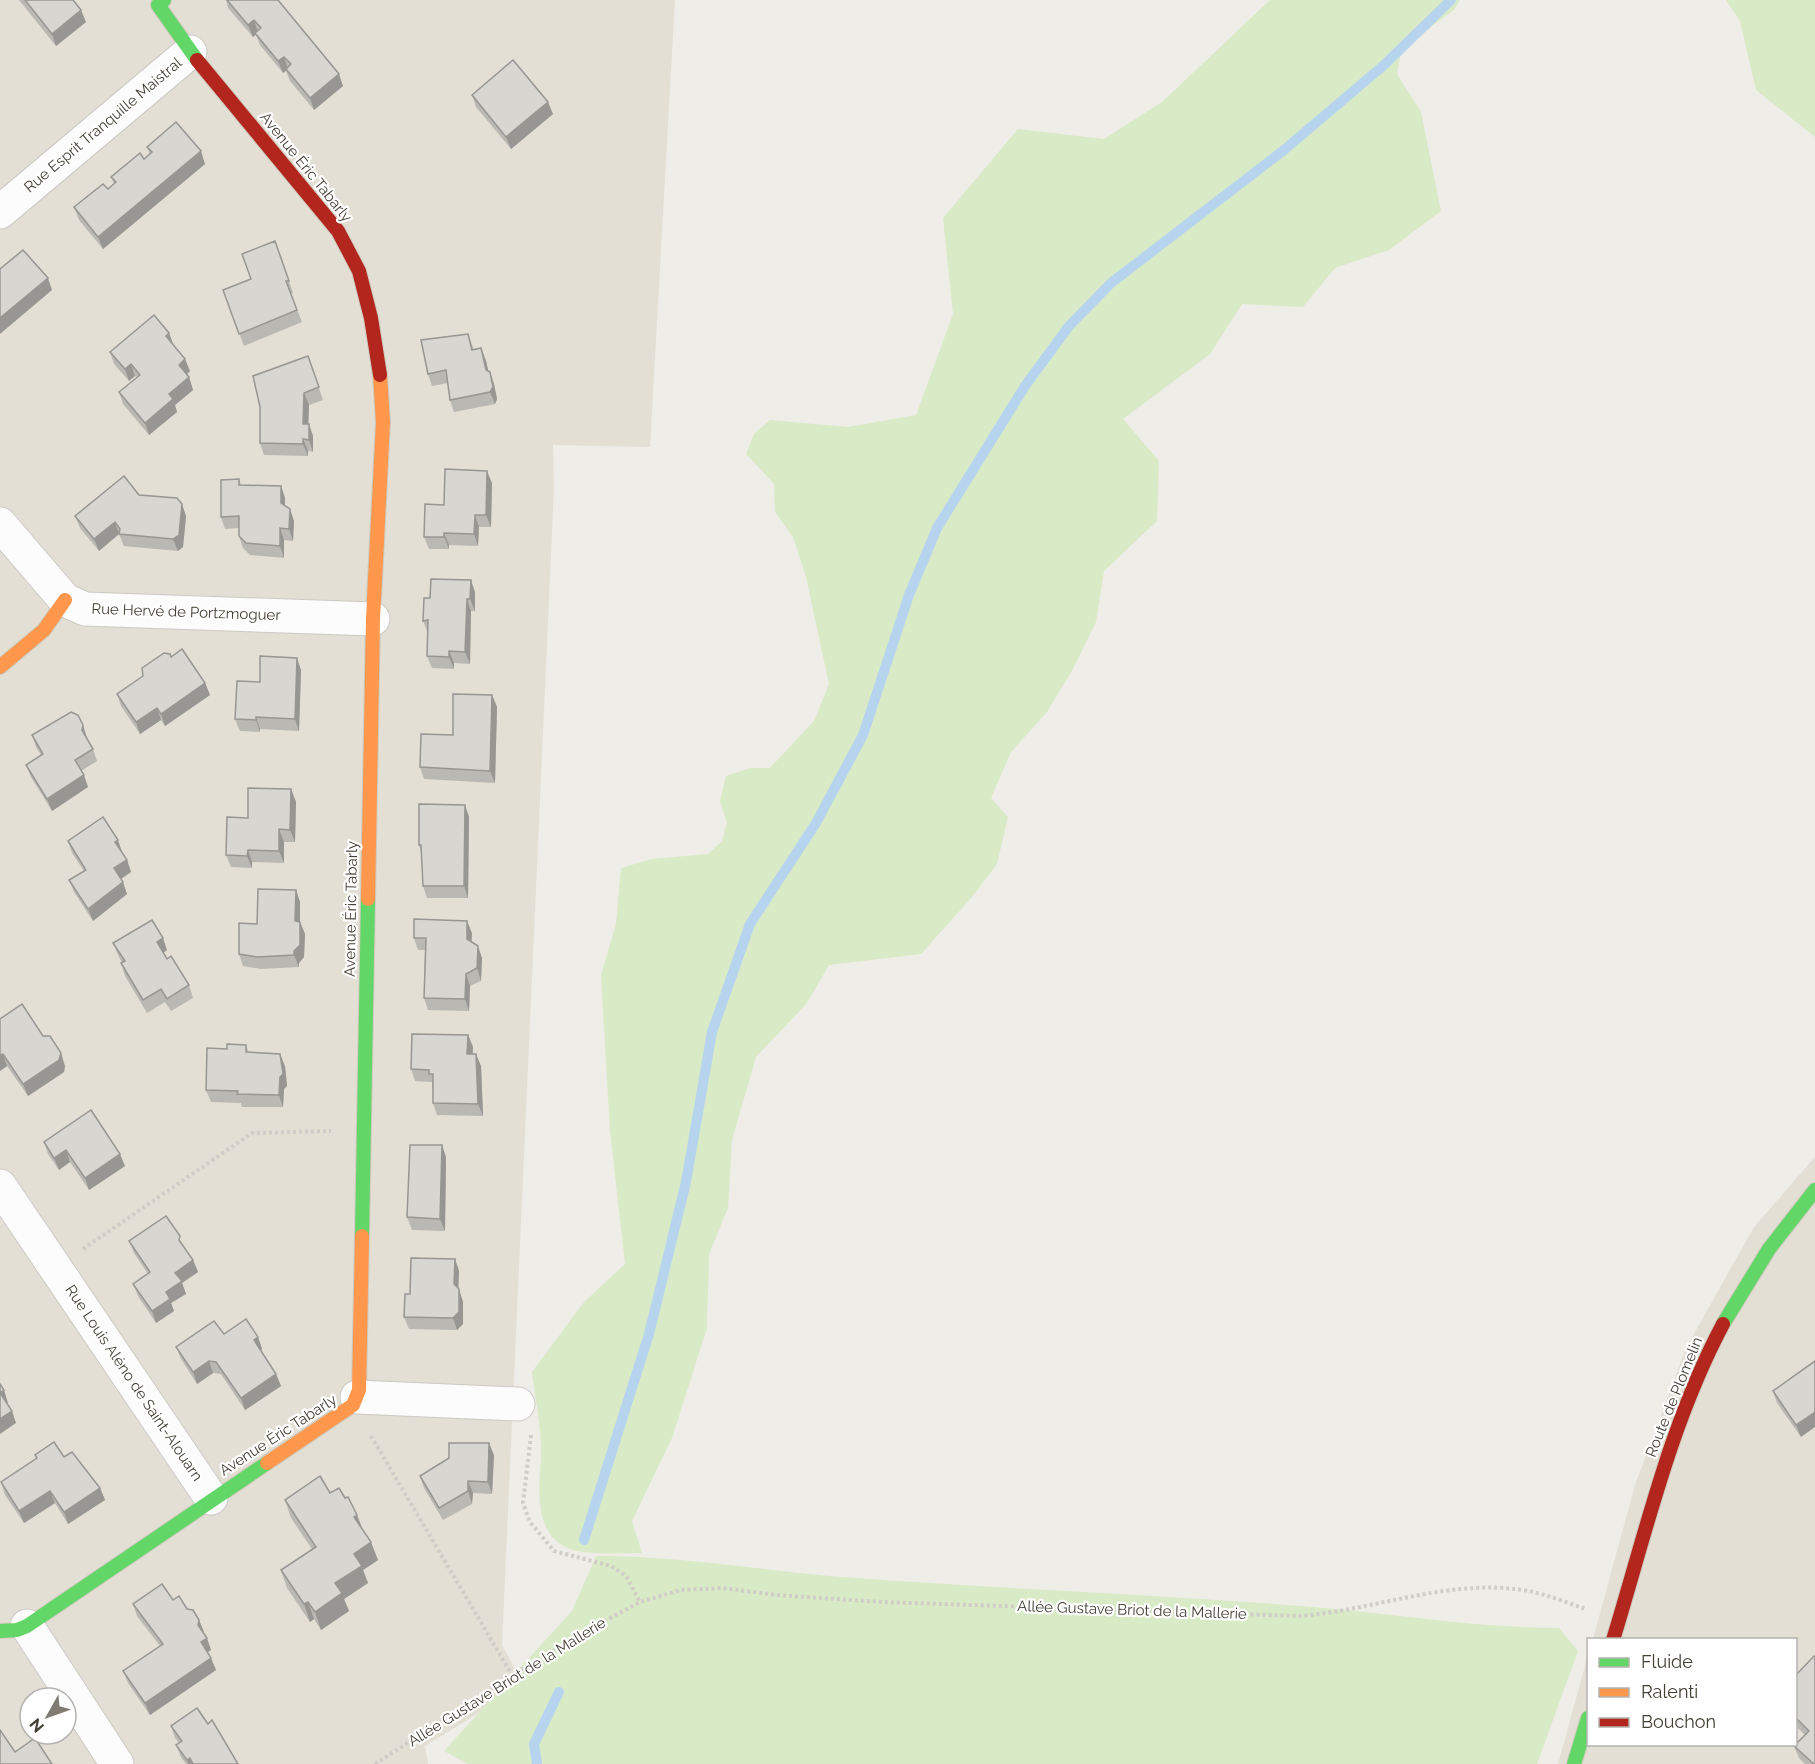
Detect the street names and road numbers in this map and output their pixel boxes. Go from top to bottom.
street label: Rue Esprit Tranquille Maistral [21,53,186,196]
street label: Avenue Éric Tabarly [256,108,356,226]
street label: Rue Hervé de Portzmoguer [91,600,282,624]
street label: Avenue Éric Tabarly [341,841,361,977]
street label: Rue Louis Aléno de Saint-Alouarn [61,1282,207,1484]
street label: Route de Plomelin [1642,1334,1706,1460]
street label: Avenue Éric Tabarly [216,1390,340,1480]
street label: Allée Gustave Briot de la Mallerie [1017,1597,1247,1623]
street label: Allée Gustave Briot de la Mallerie [405,1613,609,1751]

